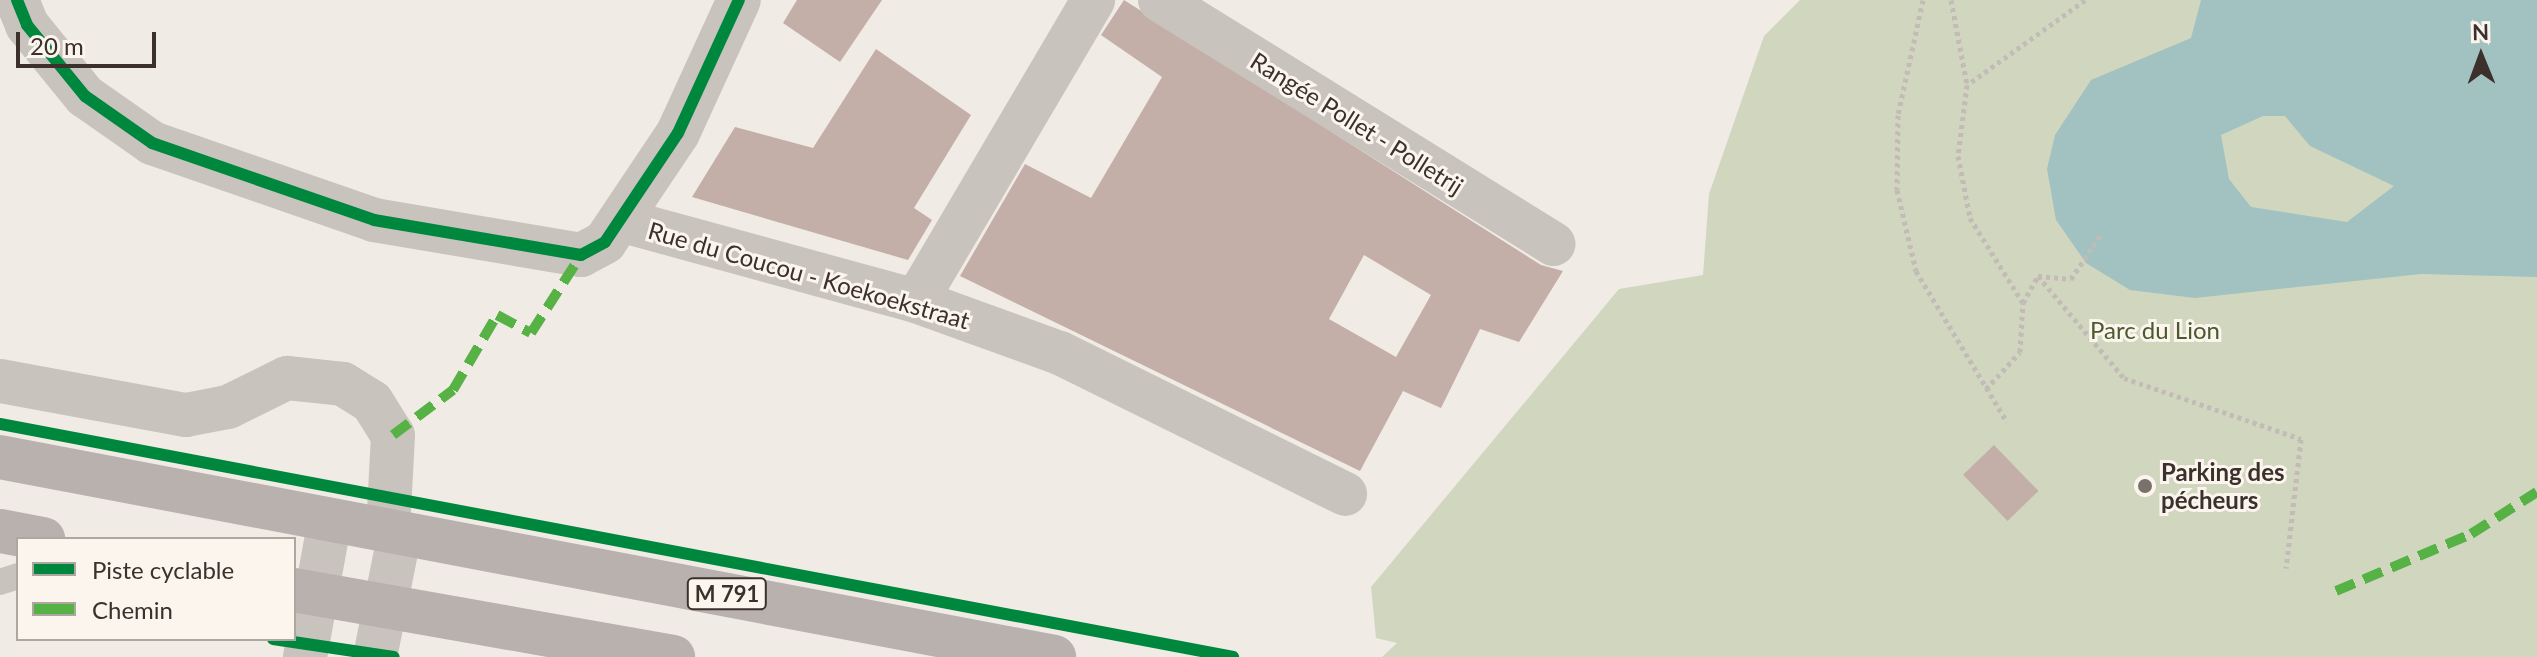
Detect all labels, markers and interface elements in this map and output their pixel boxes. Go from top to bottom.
scale bar [20,16,160,66]
north arrow [2441,16,2521,96]
text: N [2472,18,2489,45]
text: 20 m [30,31,84,60]
street label: Rangée Pollet - Polletrij [1245,46,1469,200]
street label: Rue du Coucou - Koekoekstraat [645,215,973,335]
park label: Parc du Lion [2090,316,2220,344]
place label: Parking des pécheurs [2161,458,2285,514]
marker: Parking des pécheurs [2136,477,2154,495]
legend [16,537,296,641]
text: Piste cyclable [92,555,234,584]
road number: M 791 [685,576,769,612]
text: Chemin [92,595,173,624]

